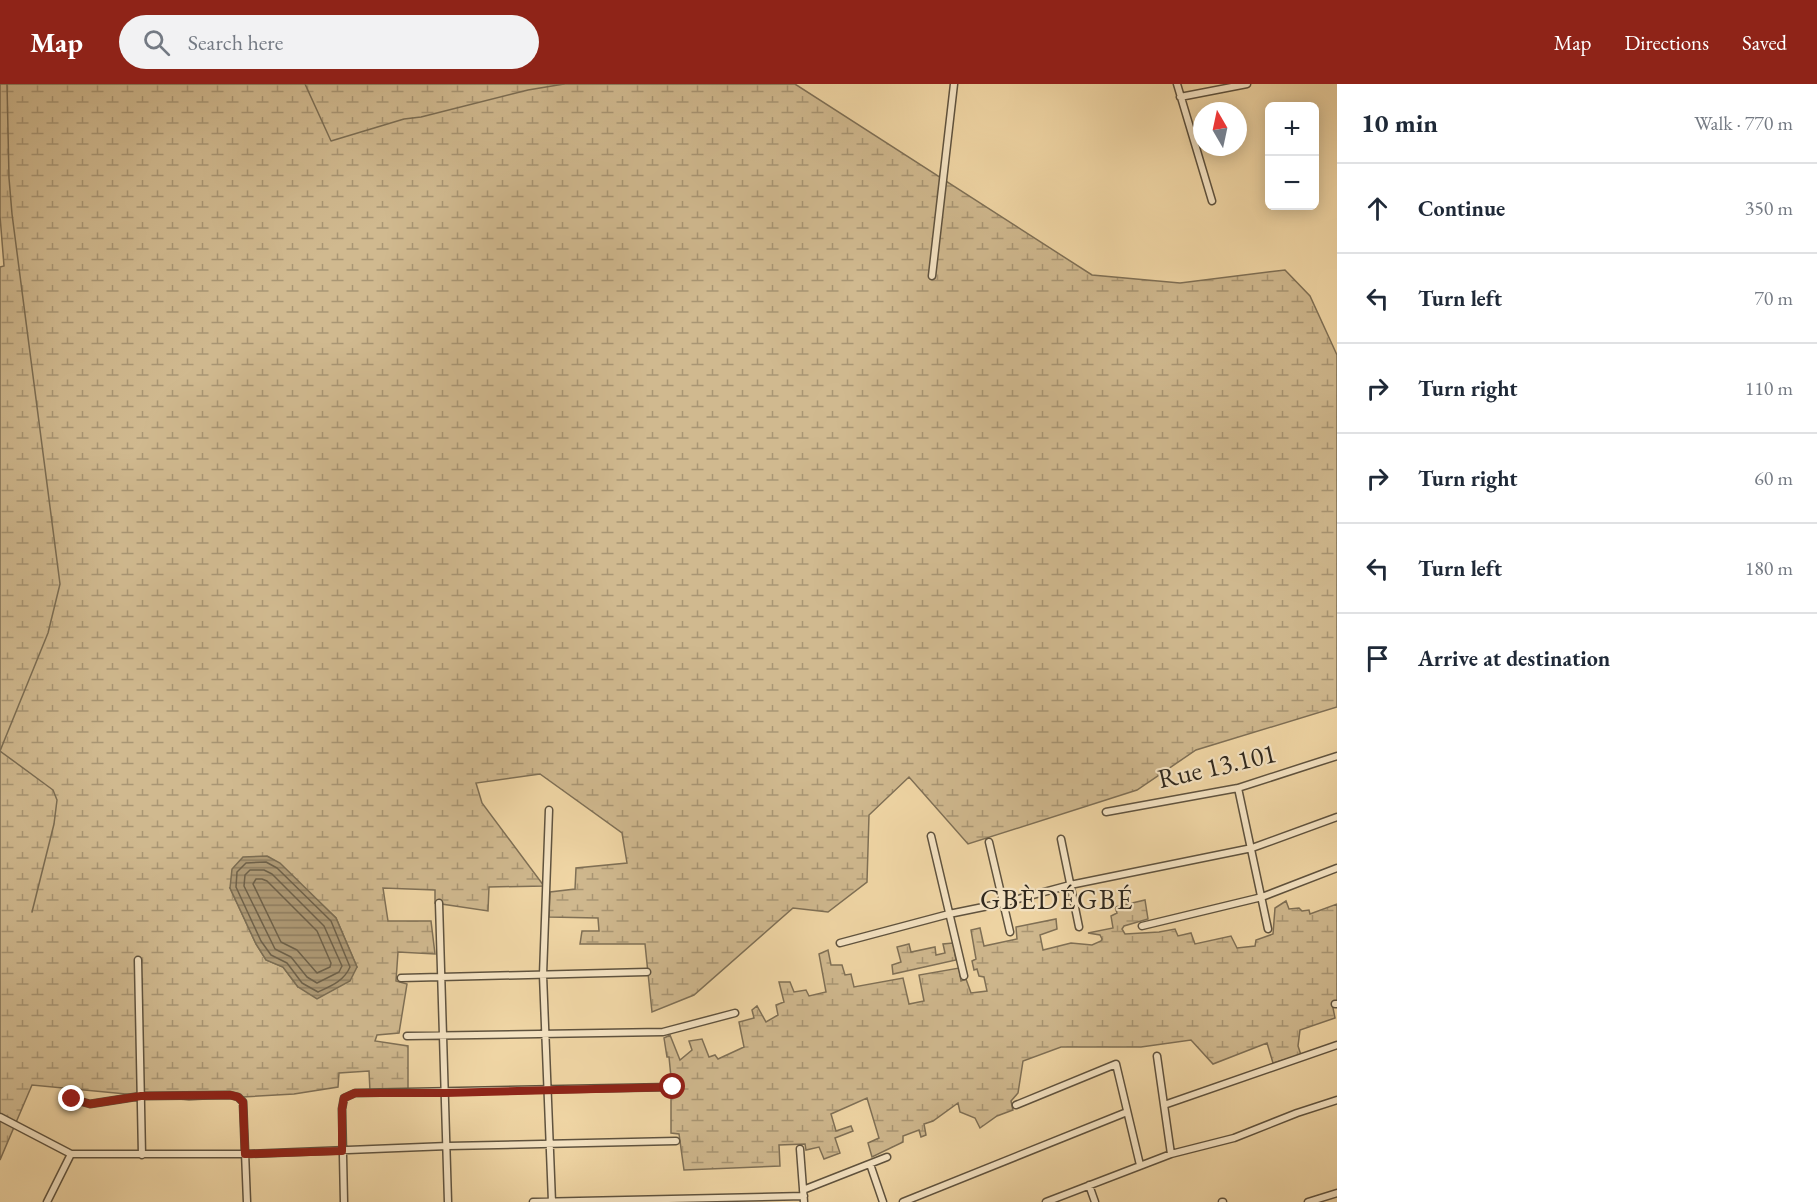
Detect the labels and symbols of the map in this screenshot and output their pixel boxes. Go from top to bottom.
north arrow [1193,102,1247,156]
street label: Rue 13.101 [1154,735,1279,796]
district label: GBÈDÉGBÉ [980,881,1134,917]
route start [659,1073,685,1099]
route end [58,1085,84,1111]

